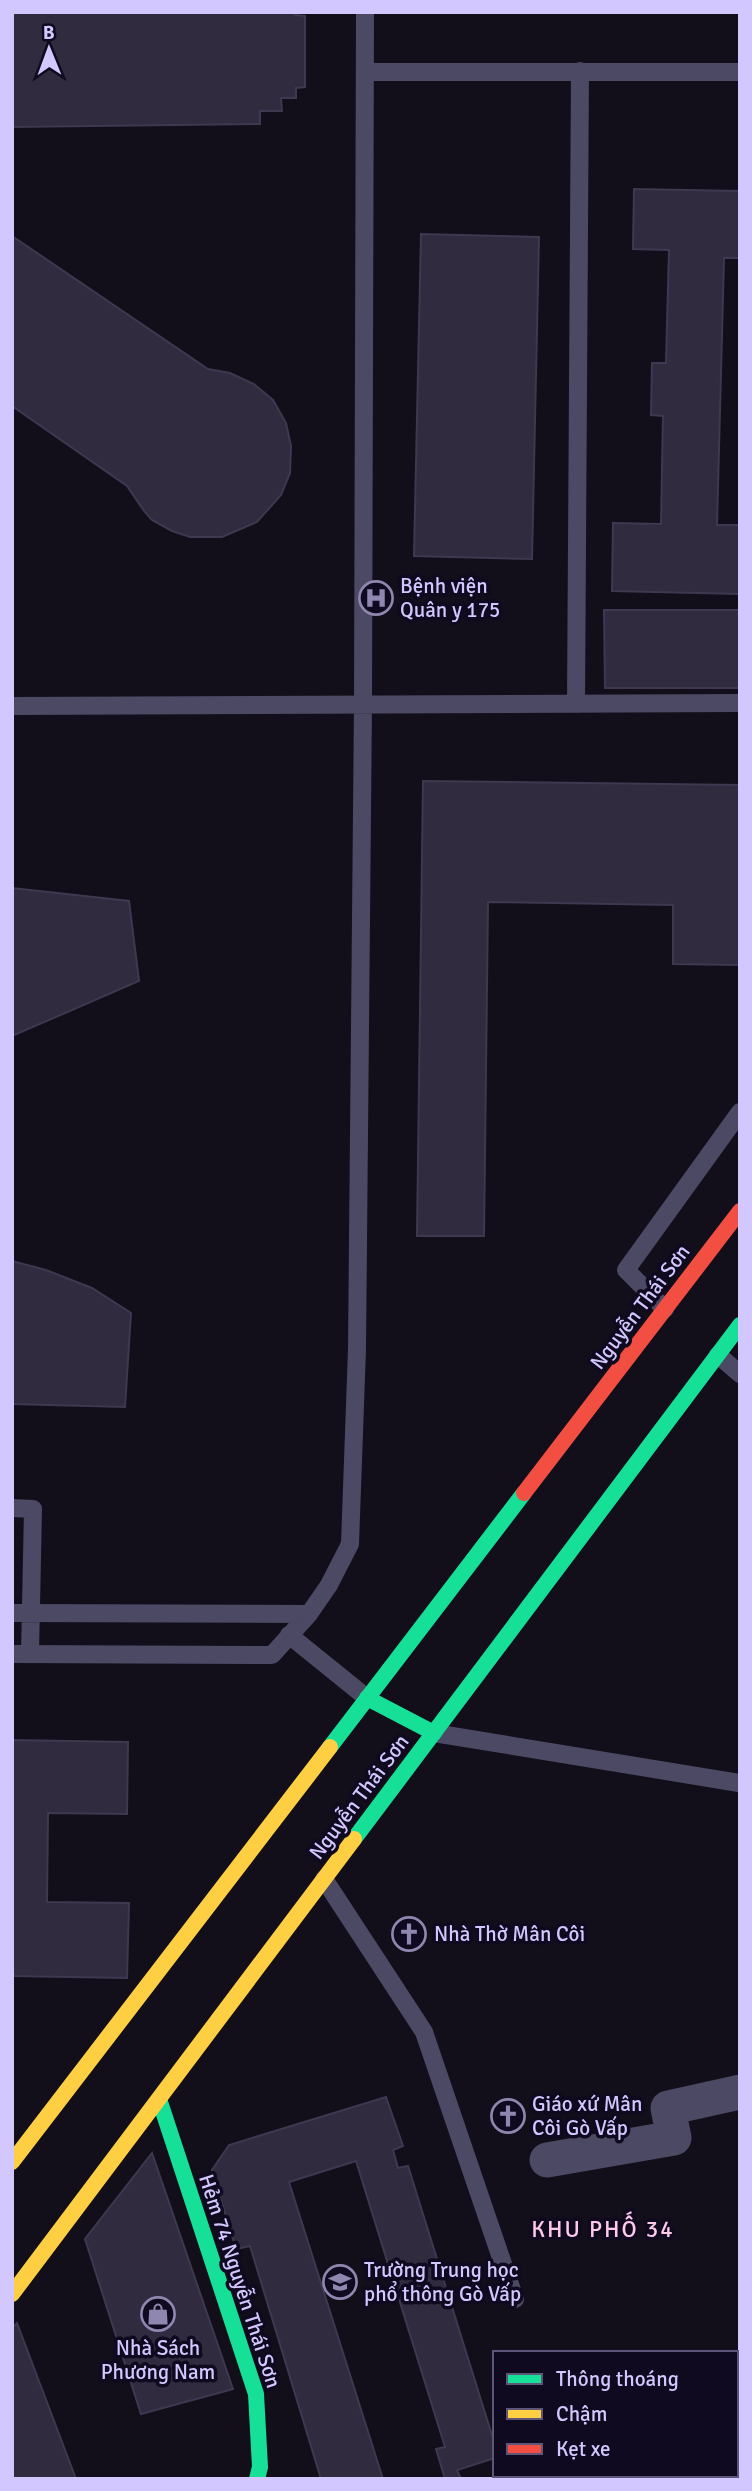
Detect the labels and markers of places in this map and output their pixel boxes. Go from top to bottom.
place label: Bệnh viện Quân y 175 [400,573,500,623]
hospital icon: Bệnh viện Quân y 175 [357,579,395,617]
church icon: Nhà Thờ Mân Côi [390,1915,428,1953]
place label: Nhà Thờ Mân Côi [434,1921,585,1947]
place label: Giáo xứ Mân Côi Gò Vấp [532,2091,642,2141]
church icon: Giáo xứ Mân Côi Gò Vấp [489,2097,527,2135]
place label: Trường Trung học phổ thông Gò Vấp [364,2257,521,2307]
school or university icon: Trường Trung học phổ thông Gò Vấp [321,2263,359,2301]
shop icon: Nhà Sách Phương Nam [139,2295,177,2333]
place label: Nhà Sách Phương Nam [101,2335,215,2385]

